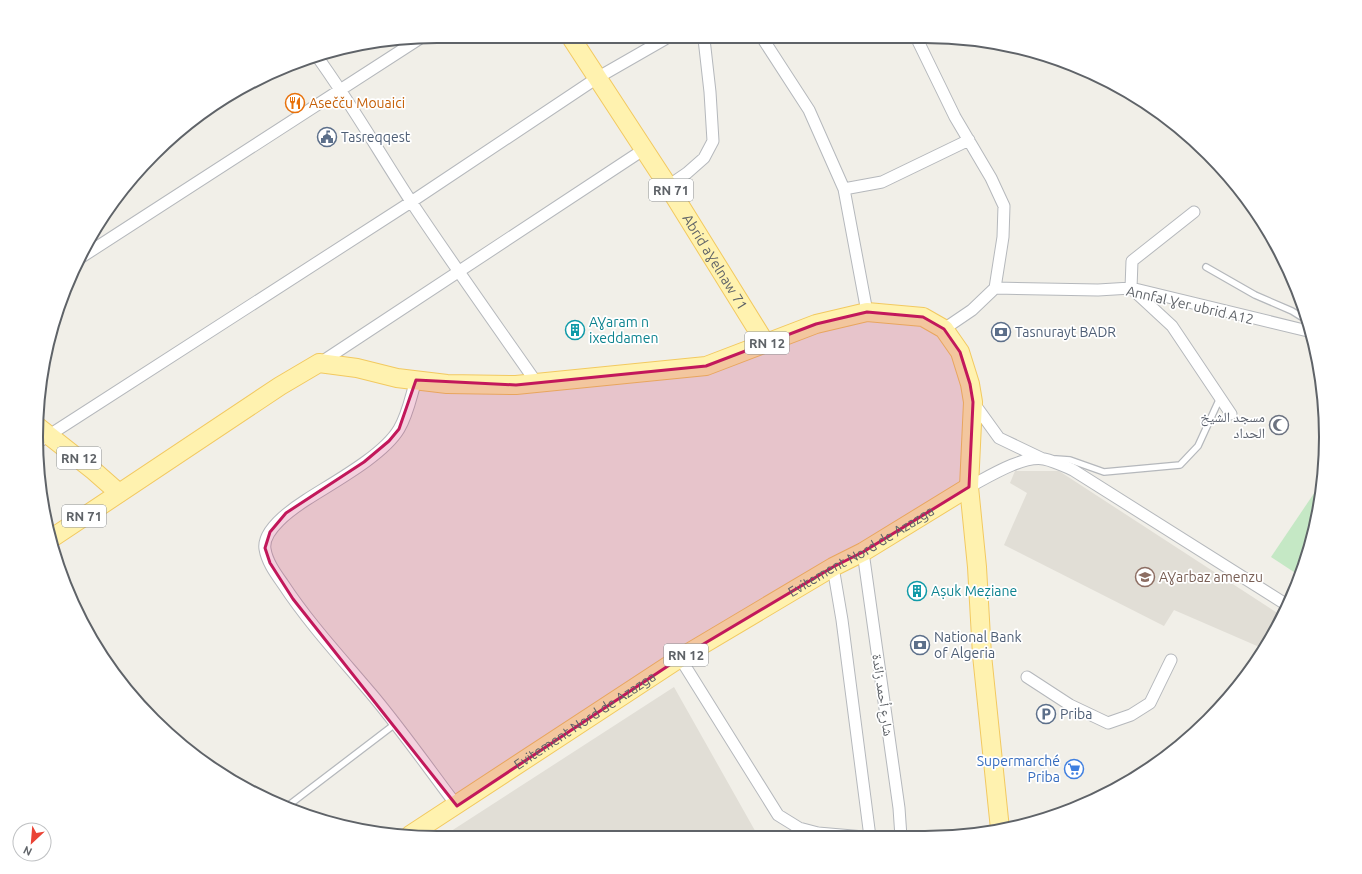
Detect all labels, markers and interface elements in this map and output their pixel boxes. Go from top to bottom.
restaurant icon: Asečču Mouaici [284,92,306,114]
place label: Asečču Mouaici [309,95,405,111]
public building icon: Tasreqqest [316,126,338,148]
place label: Tasreqqest [341,129,411,145]
road number: RN 71 [649,179,693,201]
street label: Abrid aɣelnaw 71 [679,211,751,313]
street label: Annfal ɣer ubrid A12 [1125,283,1255,327]
place label: Aɣaram n ixeddamen [589,314,658,346]
building icon: Aɣaram n ixeddamen [564,319,586,341]
bank icon: Tasnurayt BADR [990,321,1012,343]
place label: Tasnurayt BADR [1015,324,1116,340]
road number: RN 12 [745,332,789,354]
place label: مسجد الشيخ الحداد [1200,409,1265,441]
mosque icon: مسجد الشيخ الحداد [1268,414,1290,436]
road number: RN 12 [57,447,101,469]
street label: Evitement Nord de Azazga [785,502,937,600]
road number: RN 71 [62,505,106,527]
school or university icon: Aɣarbaz amenzu [1134,566,1156,588]
place label: Aɣarbaz amenzu [1159,569,1263,585]
building icon: Aṣuk Meẓiane [906,580,928,602]
place label: Aṣuk Meẓiane [931,583,1017,599]
place label: National Bank of Algeria [934,629,1022,661]
bank icon: National Bank of Algeria [909,634,931,656]
road number: RN 12 [664,644,708,666]
street label: شارع أحمد زائدة [867,653,897,737]
street label: Evitement Nord de Azazga [511,668,659,773]
parking icon: Priba [1035,703,1057,725]
place label: Priba [1060,706,1092,722]
place label: Supermarché Priba [977,753,1060,785]
supermarket icon: Supermarché Priba [1063,758,1085,780]
north arrow [12,822,52,862]
text: N [21,844,34,858]

